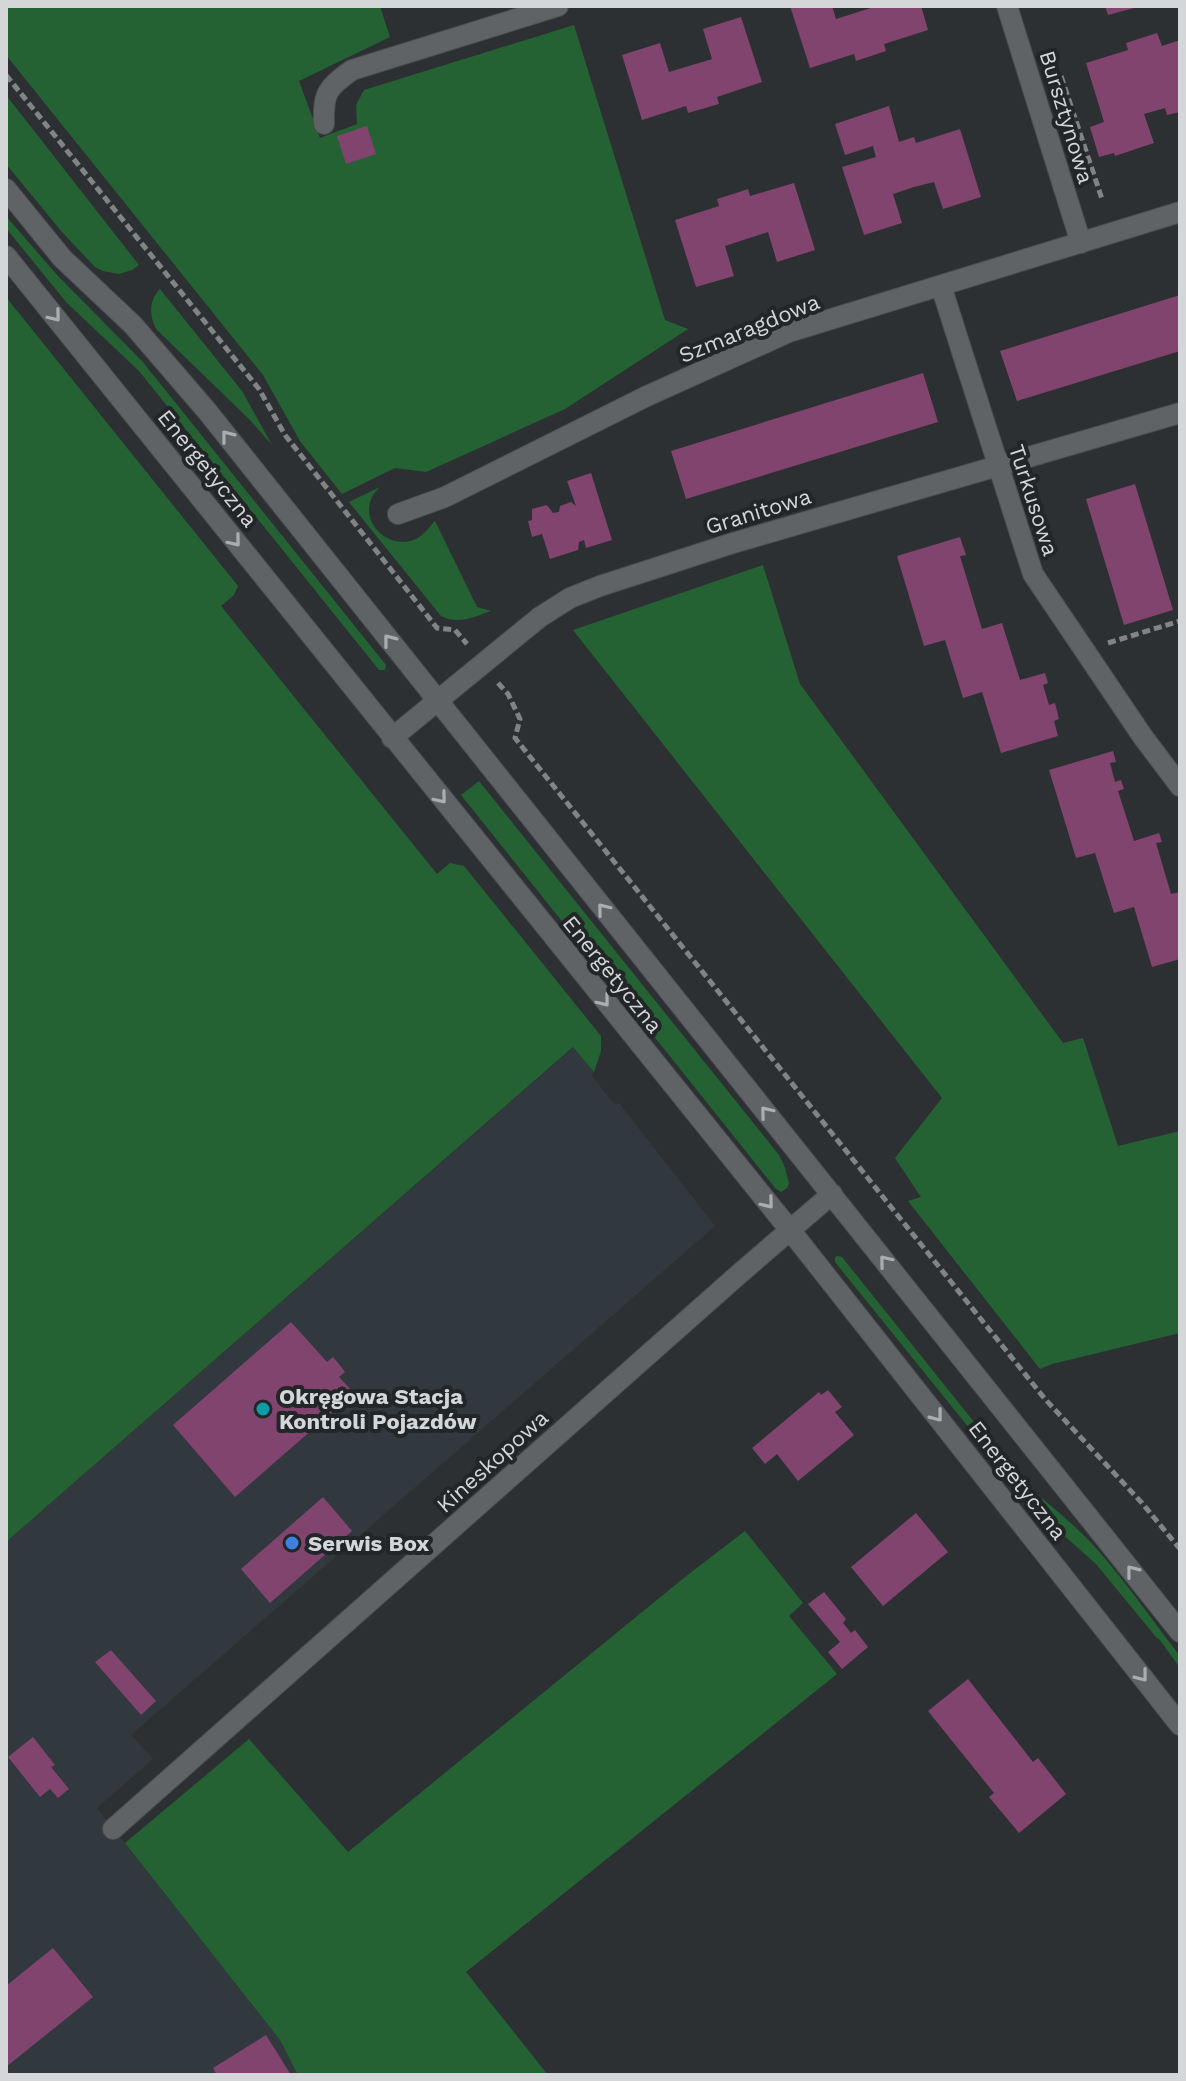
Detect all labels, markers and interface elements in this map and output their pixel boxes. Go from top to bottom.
street label: Bursztynowa [1034,48,1099,187]
street label: Szmaragdowa [675,289,823,368]
one-way arrow [45,307,60,321]
street label: Energetyczna [153,405,262,532]
one-way arrow [222,431,237,445]
street label: Turkusowa [1004,441,1063,559]
street label: Granitowa [702,484,814,539]
one-way arrow [226,532,240,547]
one-way arrow [384,634,399,649]
one-way arrow [431,789,446,803]
one-way arrow [599,903,613,918]
street label: Energetyczna [558,911,667,1038]
one-way arrow [594,992,609,1006]
one-way arrow [761,1106,775,1121]
one-way arrow [758,1194,773,1208]
one-way arrow [880,1256,895,1270]
place label: Okręgowa Stacja Kontroli Pojazdów [279,1384,477,1434]
marker: Okręgowa Stacja Kontroli Pojazdów [254,1400,272,1418]
street label: Kineskopowa [432,1405,553,1518]
one-way arrow [927,1407,942,1421]
street label: Energetyczna [964,1416,1072,1545]
place label: Serwis Box [308,1531,429,1556]
marker: Serwis Box [283,1534,301,1552]
one-way arrow [1127,1565,1142,1580]
one-way arrow [1132,1667,1146,1682]

